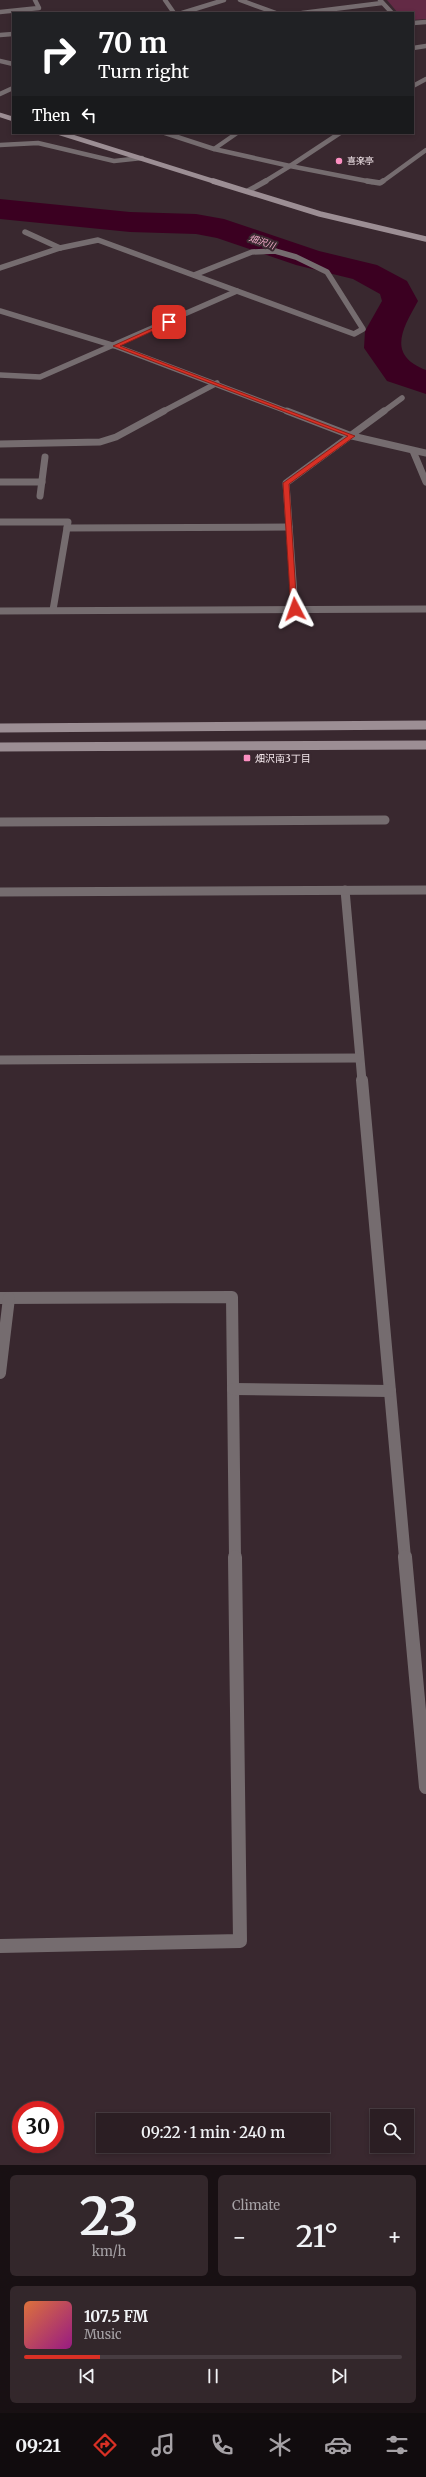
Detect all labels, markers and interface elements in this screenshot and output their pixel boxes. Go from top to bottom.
text: 70 m [98,25,167,61]
icon: right [32,28,84,80]
text: Turn right [98,60,189,83]
icon: left [78,104,100,126]
text: Then [32,106,70,125]
place label: 喜楽亭 [347,155,374,166]
marker: 喜楽亭 [334,156,344,166]
water label: 畑沢川 [248,232,278,251]
pin [152,305,186,339]
icon: arrive [158,311,180,333]
position arrow [274,588,316,630]
place label: 畑沢南3丁目 [255,752,311,765]
marker: 畑沢南3丁目 [242,753,252,763]
speed limit sign: 30 [12,2101,64,2153]
map controls [370,2109,414,2153]
button: search [370,2109,414,2153]
text: 09:22 · 1 min · 240 m [141,2123,285,2142]
text: 23 [79,2184,139,2249]
text: Climate [232,2197,280,2214]
text: 21° [296,2217,338,2255]
text: − [232,2223,247,2251]
text: + [387,2223,402,2251]
text: km/h [92,2243,126,2260]
text: 107.5 FM [84,2307,148,2326]
text: Music [84,2326,122,2343]
icon: previous [76,2365,98,2387]
icon: pause [202,2365,224,2387]
icon: next [328,2365,350,2387]
icon: directions [91,2431,119,2459]
icon: music [149,2431,177,2459]
icon: phone [208,2431,236,2459]
icon: climate [266,2431,294,2459]
icon: car [324,2431,352,2459]
icon: filters [383,2431,411,2459]
text: 09:21 [15,2434,61,2457]

